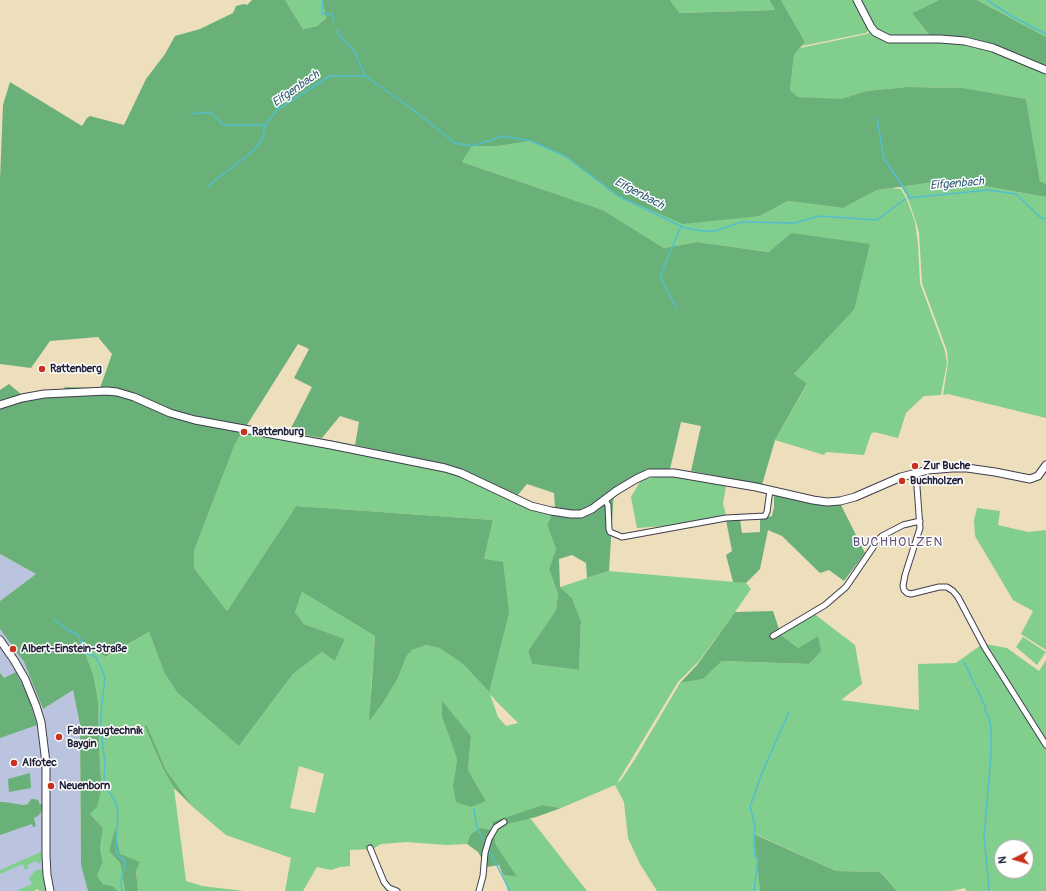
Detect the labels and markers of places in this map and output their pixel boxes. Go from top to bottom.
place label: Rattenberg [50,362,102,376]
marker: Rattenberg [37,364,47,374]
place label: Rattenburg [252,425,304,439]
marker: Rattenburg [239,427,249,437]
place label: Zur Buche [923,459,970,473]
marker: Zur Buche [910,461,920,471]
place label: Buchholzen [910,474,963,488]
marker: Buchholzen [897,476,907,486]
place label: Albert-Einstein-Straße [21,642,127,656]
marker: Albert-Einstein-Straße [8,644,18,654]
place label: Fahrzeugtechnik Baygin [67,724,143,750]
marker: Fahrzeugtechnik Baygin [54,732,64,742]
place label: Alfotec [22,756,57,770]
marker: Alfotec [9,758,19,768]
place label: Neuenborn [59,779,110,793]
marker: Neuenborn [46,781,56,791]

